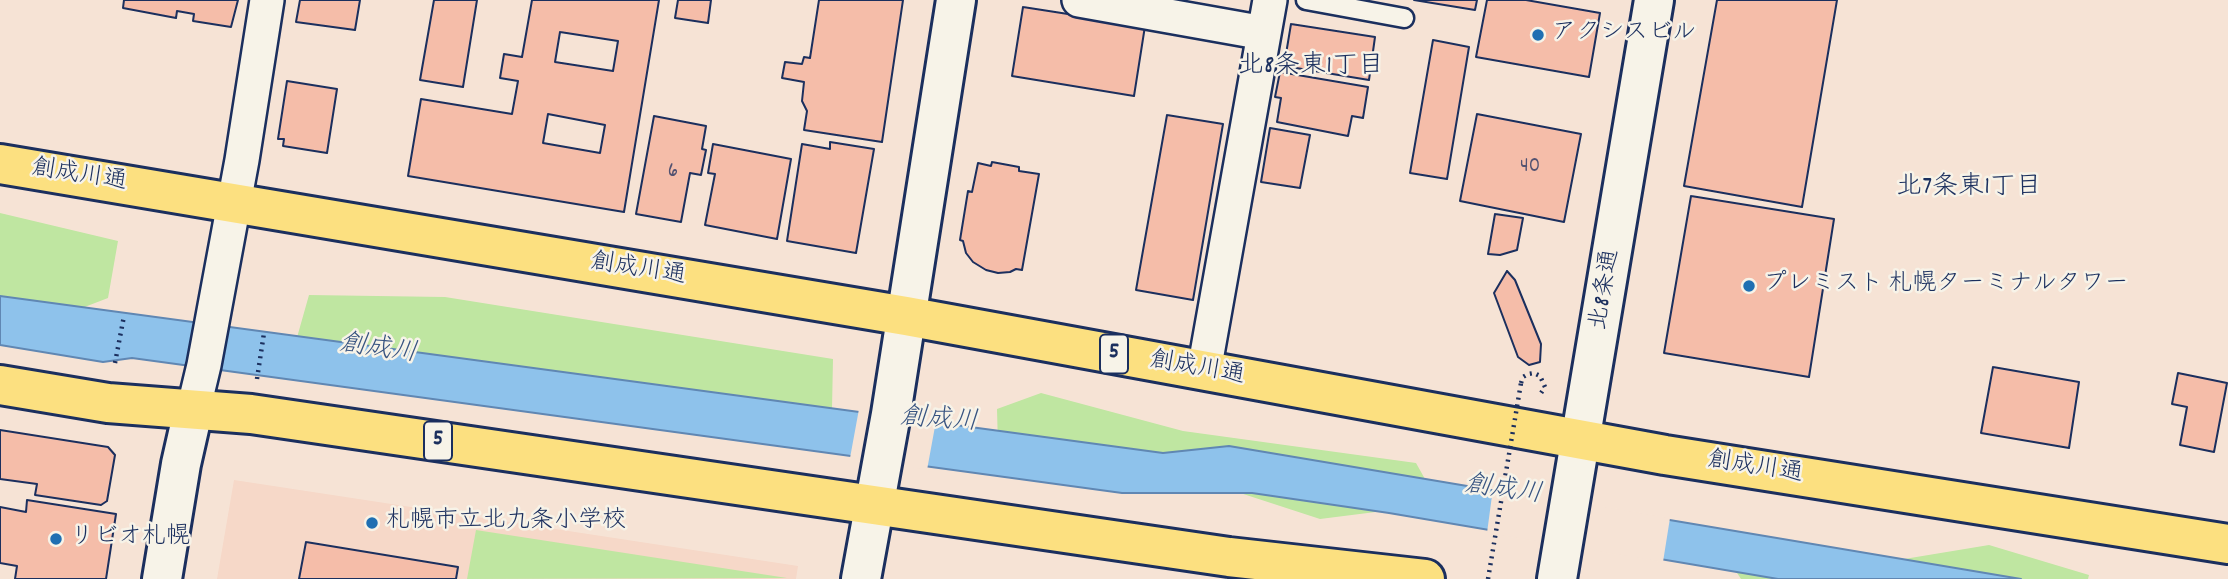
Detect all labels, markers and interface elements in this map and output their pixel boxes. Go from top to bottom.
place label: アクシスビル [1552,21,1696,49]
marker: アクシスビル [1530,27,1546,43]
district label: 北8条東1丁目 [1238,52,1384,84]
street label: 創成川通 [29,155,129,199]
house number: 40 [1520,155,1540,181]
house number: 6 [668,160,678,186]
district label: 北7条東1丁目 [1896,173,2042,205]
street label: 北8条通 [1586,247,1628,333]
street label: 創成川通 [588,249,688,293]
place label: プレミスト 札幌ターミナルタワー [1763,272,2128,300]
marker: プレミスト 札幌ターミナルタワー [1741,278,1757,294]
water label: 創成川 [337,330,419,372]
road number: 5 [1100,334,1128,374]
street label: 創成川通 [1147,347,1247,393]
water label: 創成川 [899,404,979,440]
road number: 5 [424,422,452,461]
street label: 創成川通 [1705,447,1805,491]
water label: 創成川 [1462,471,1544,513]
place label: 札幌市立北九条小学校 [386,509,626,537]
marker: 札幌市立北九条小学校 [364,515,380,531]
place label: リビオ札幌 [70,525,190,553]
marker: リビオ札幌 [48,531,64,547]

